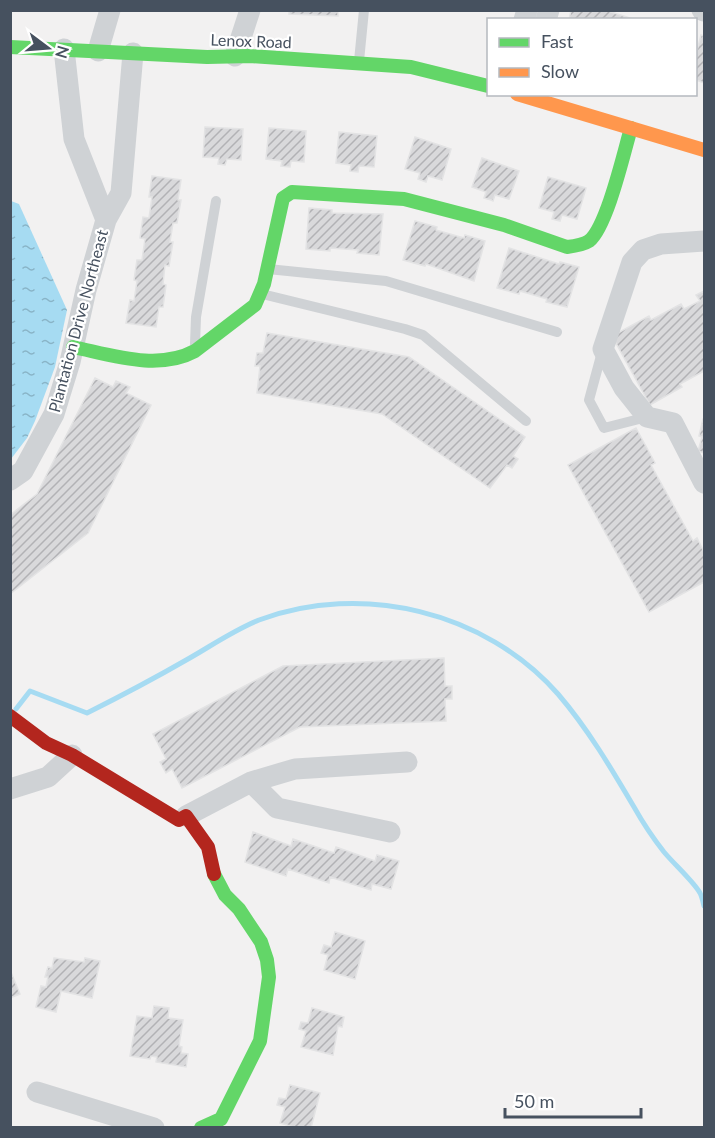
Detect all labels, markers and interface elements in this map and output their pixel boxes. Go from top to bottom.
north arrow [18,18,78,78]
legend [487,18,697,96]
street label: Lenox Road [210,30,292,51]
text: Fast [541,30,574,52]
text: N [52,44,74,61]
text: Slow [541,60,579,82]
street label: Plantation Drive Northeast [44,227,111,414]
scale bar [505,1081,642,1119]
text: 50 m [514,1090,554,1112]

